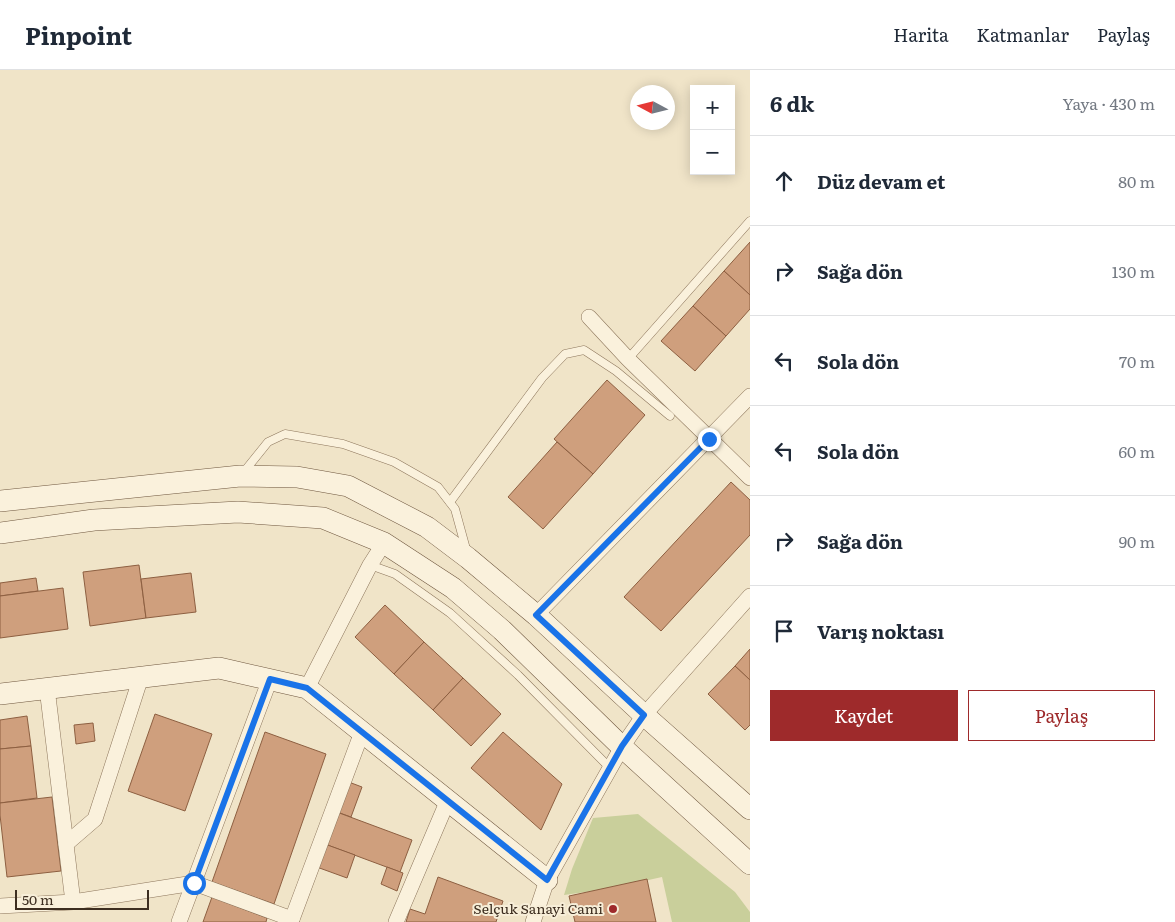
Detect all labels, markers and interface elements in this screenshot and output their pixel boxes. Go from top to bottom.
text: Pinpoint [25,17,132,52]
text: Harita [893,21,949,48]
text: Katmanlar [977,21,1069,48]
text: Paylaş [1097,21,1150,48]
north arrow [630,85,675,130]
map controls [690,85,735,175]
button: + [690,85,735,130]
text: 6 dk [770,87,814,118]
text: Yaya · 430 m [1063,91,1155,115]
button: − [690,130,735,175]
icon: ahead [770,167,798,195]
text: Düz devam et [817,167,945,195]
text: 80 m [1118,169,1155,193]
icon: right [770,257,798,285]
text: Sağa dön [817,257,903,285]
text: 130 m [1112,259,1155,283]
icon: left [770,347,798,375]
text: Sola dön [817,347,899,375]
text: 70 m [1119,349,1155,373]
route end [698,428,721,451]
icon: left [770,437,798,465]
text: Sola dön [817,437,899,465]
text: 60 m [1118,439,1155,463]
icon: right [770,527,798,555]
text: Sağa dön [817,527,903,555]
text: 90 m [1119,529,1155,553]
icon: arrive [770,617,798,645]
text: Varış noktası [817,617,944,645]
button: Kaydet [770,690,958,741]
button: Paylaş [968,690,1155,741]
route start [183,872,206,895]
scale bar [15,887,149,910]
text: 50 m [22,889,54,909]
place label: Selçuk Sanayi Cami [473,898,603,918]
marker: Selçuk Sanayi Cami [607,903,619,915]

